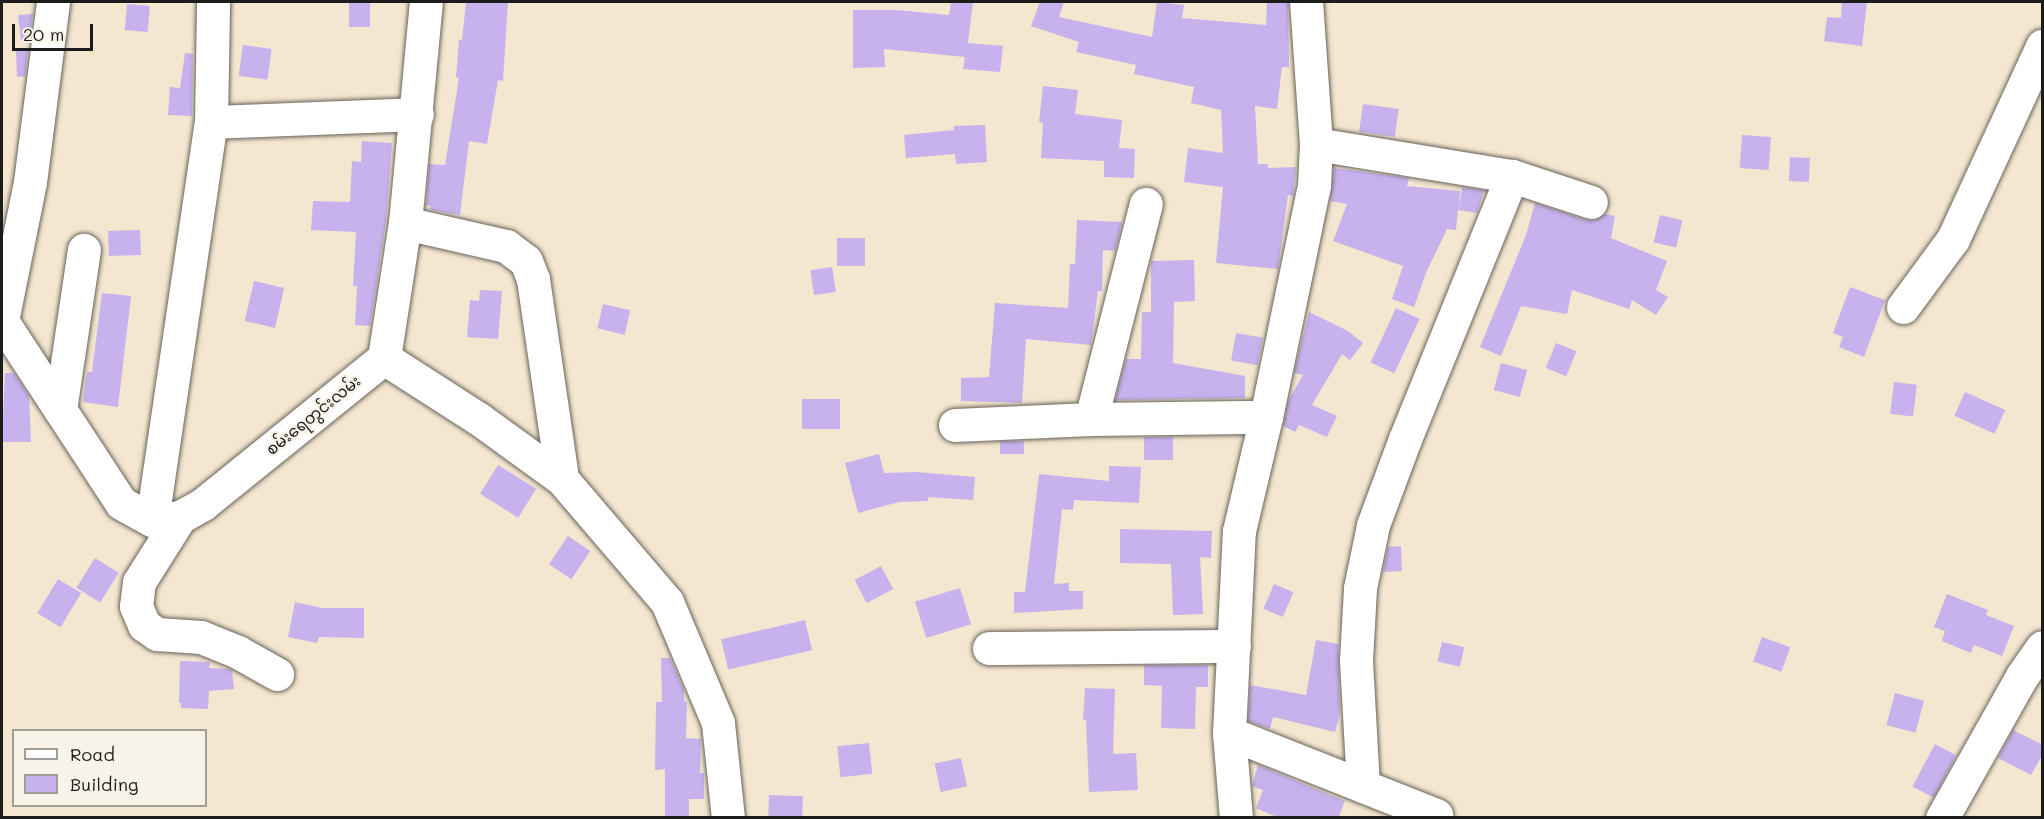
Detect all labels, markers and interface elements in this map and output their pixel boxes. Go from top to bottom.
scale bar [15,12,96,50]
text: 20 m [23,22,64,46]
street label: စမ်းရေတွင်းလမ်း [262,371,364,459]
legend [12,729,207,807]
text: Road [70,742,115,766]
text: Building [70,772,138,796]

